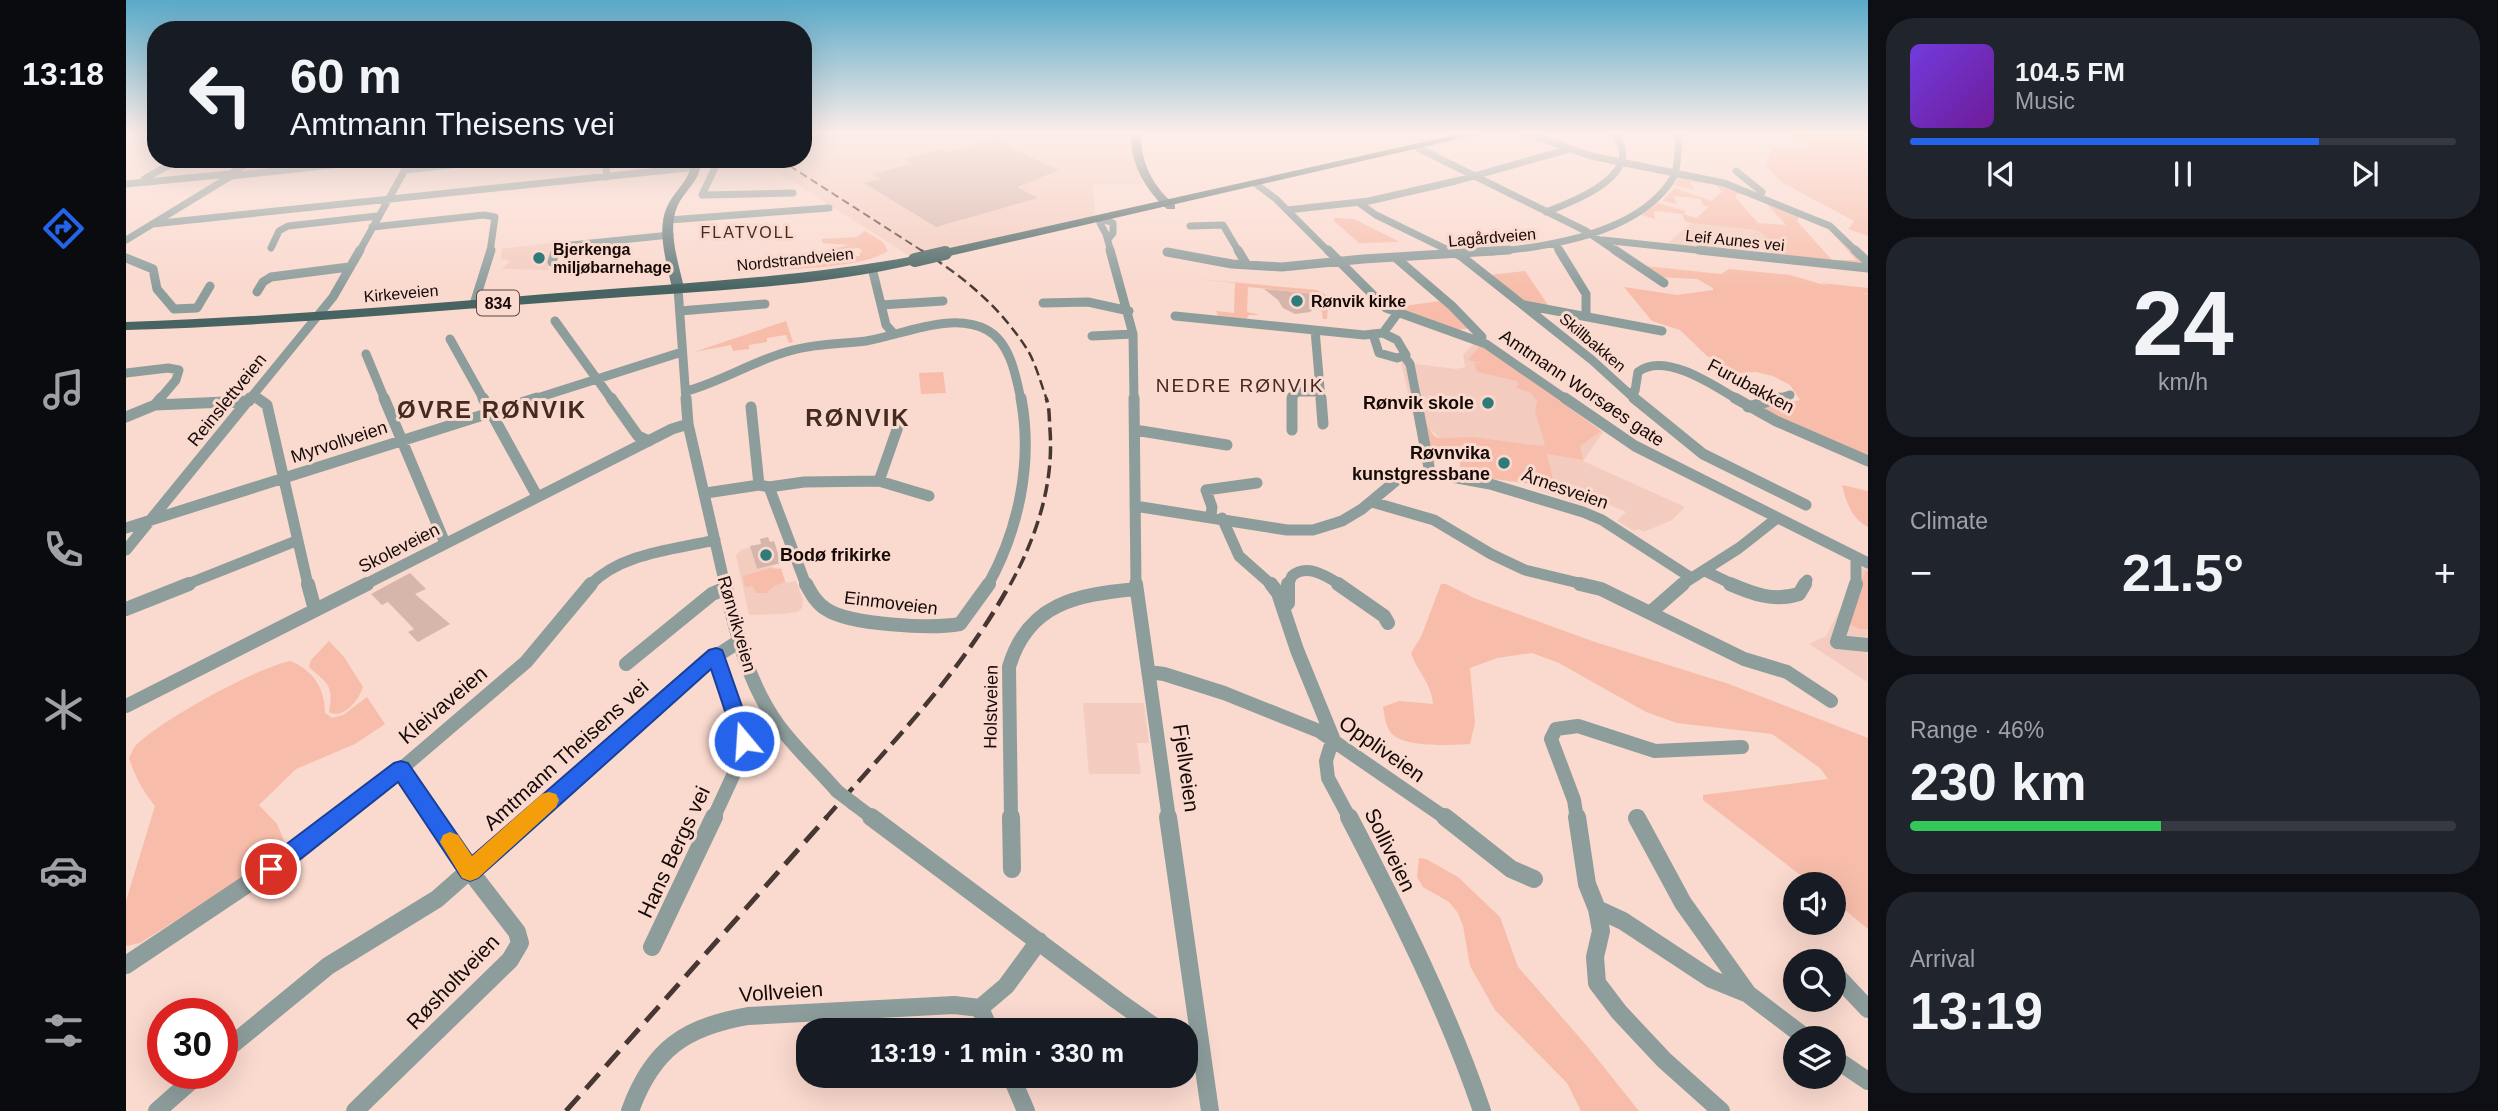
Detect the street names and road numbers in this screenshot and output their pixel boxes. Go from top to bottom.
street label: Lagårdveien [1447,225,1537,250]
street label: Leif Aunes vei [1685,227,1785,254]
street label: Nordstrandveien [736,245,854,274]
street label: Kirkeveien [363,282,439,305]
road number: 834 [477,290,519,316]
street label: Skillbakken [1556,310,1629,375]
street label: Amtmann Worsøes gate [1496,326,1668,450]
street label: Reinslettveien [184,350,270,450]
street label: Furubakken [1704,355,1798,417]
street label: Myrvollveien [288,417,390,467]
street label: Årnesveien [1519,465,1611,513]
street label: Skoleveien [355,519,443,577]
street label: Rønvikveien [714,574,760,674]
street label: Einmoveien [843,587,939,619]
street label: Kleivaveien [394,661,491,748]
street label: Holstveien [980,665,1002,749]
street label: Amtmann Theisens vei [479,675,653,835]
street label: Oppliveien [1335,711,1430,786]
street label: Fjellveien [1169,722,1204,813]
street label: Hans Bergs vei [633,782,714,921]
street label: Solliveien [1360,804,1420,895]
street label: Røsholtveien [402,930,503,1034]
street label: Vollveien [738,977,824,1006]

